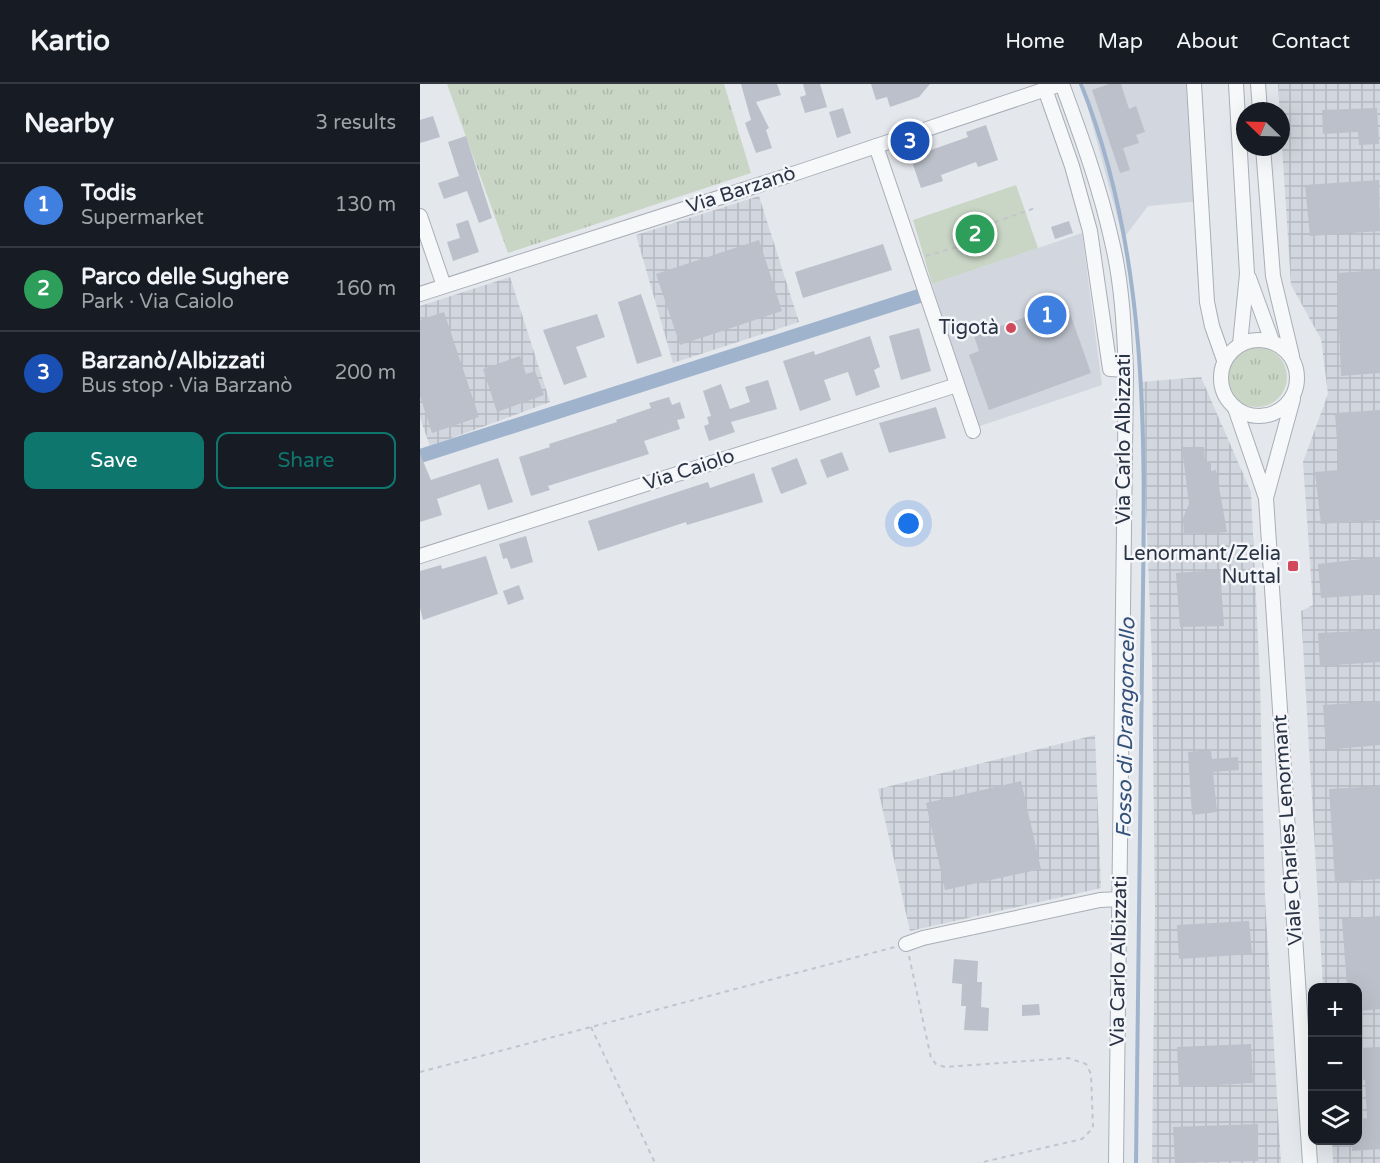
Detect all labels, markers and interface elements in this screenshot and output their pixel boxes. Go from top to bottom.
text: Kartio [30,24,110,58]
text: Home [1005,29,1065,54]
text: Map [1098,29,1143,54]
text: About [1176,29,1238,54]
text: Contact [1271,29,1350,54]
north arrow [1236,102,1290,156]
text: Nearby [24,108,114,139]
text: 3 results [316,111,396,135]
pin: 3 [890,118,930,164]
street label: Via Barzanò [683,161,799,219]
text: Todis [81,180,136,206]
text: 1 [37,193,50,217]
text: 130 m [335,193,396,217]
text: Supermarket [81,206,204,230]
pin: 2 [956,212,994,256]
text: Parco delle Sughere [81,264,289,290]
text: 2 [37,277,50,301]
text: 160 m [335,277,396,301]
text: Park · Via Caiolo [81,290,234,314]
pin: 1 [1028,292,1066,338]
place label: Tigotà [938,316,999,340]
marker: Tigotà [1004,321,1018,335]
text: Barzanò/Albizzati [81,348,265,374]
street label: Via Carlo Albizzati [1112,353,1136,525]
text: 3 [37,361,50,385]
text: 200 m [335,361,396,385]
text: Bus stop · Via Barzanò [81,374,293,398]
button: Save [24,432,204,489]
button: Share [216,432,396,489]
street label: Via Caiolo [640,444,738,496]
your location [894,509,923,538]
place label: Lenormant/Zelia Nuttal [1123,542,1281,589]
marker: Lenormant/Zelia Nuttal [1286,559,1300,573]
water label: Fosso di Drangoncello [1112,616,1140,838]
street label: Viale Charles Lenormant [1268,713,1308,946]
street label: Via Carlo Albizzati [1106,875,1132,1047]
map controls [1308,983,1362,1145]
button: + [1308,983,1362,1037]
button: − [1308,1037,1362,1091]
button: layers [1308,1091,1362,1145]

